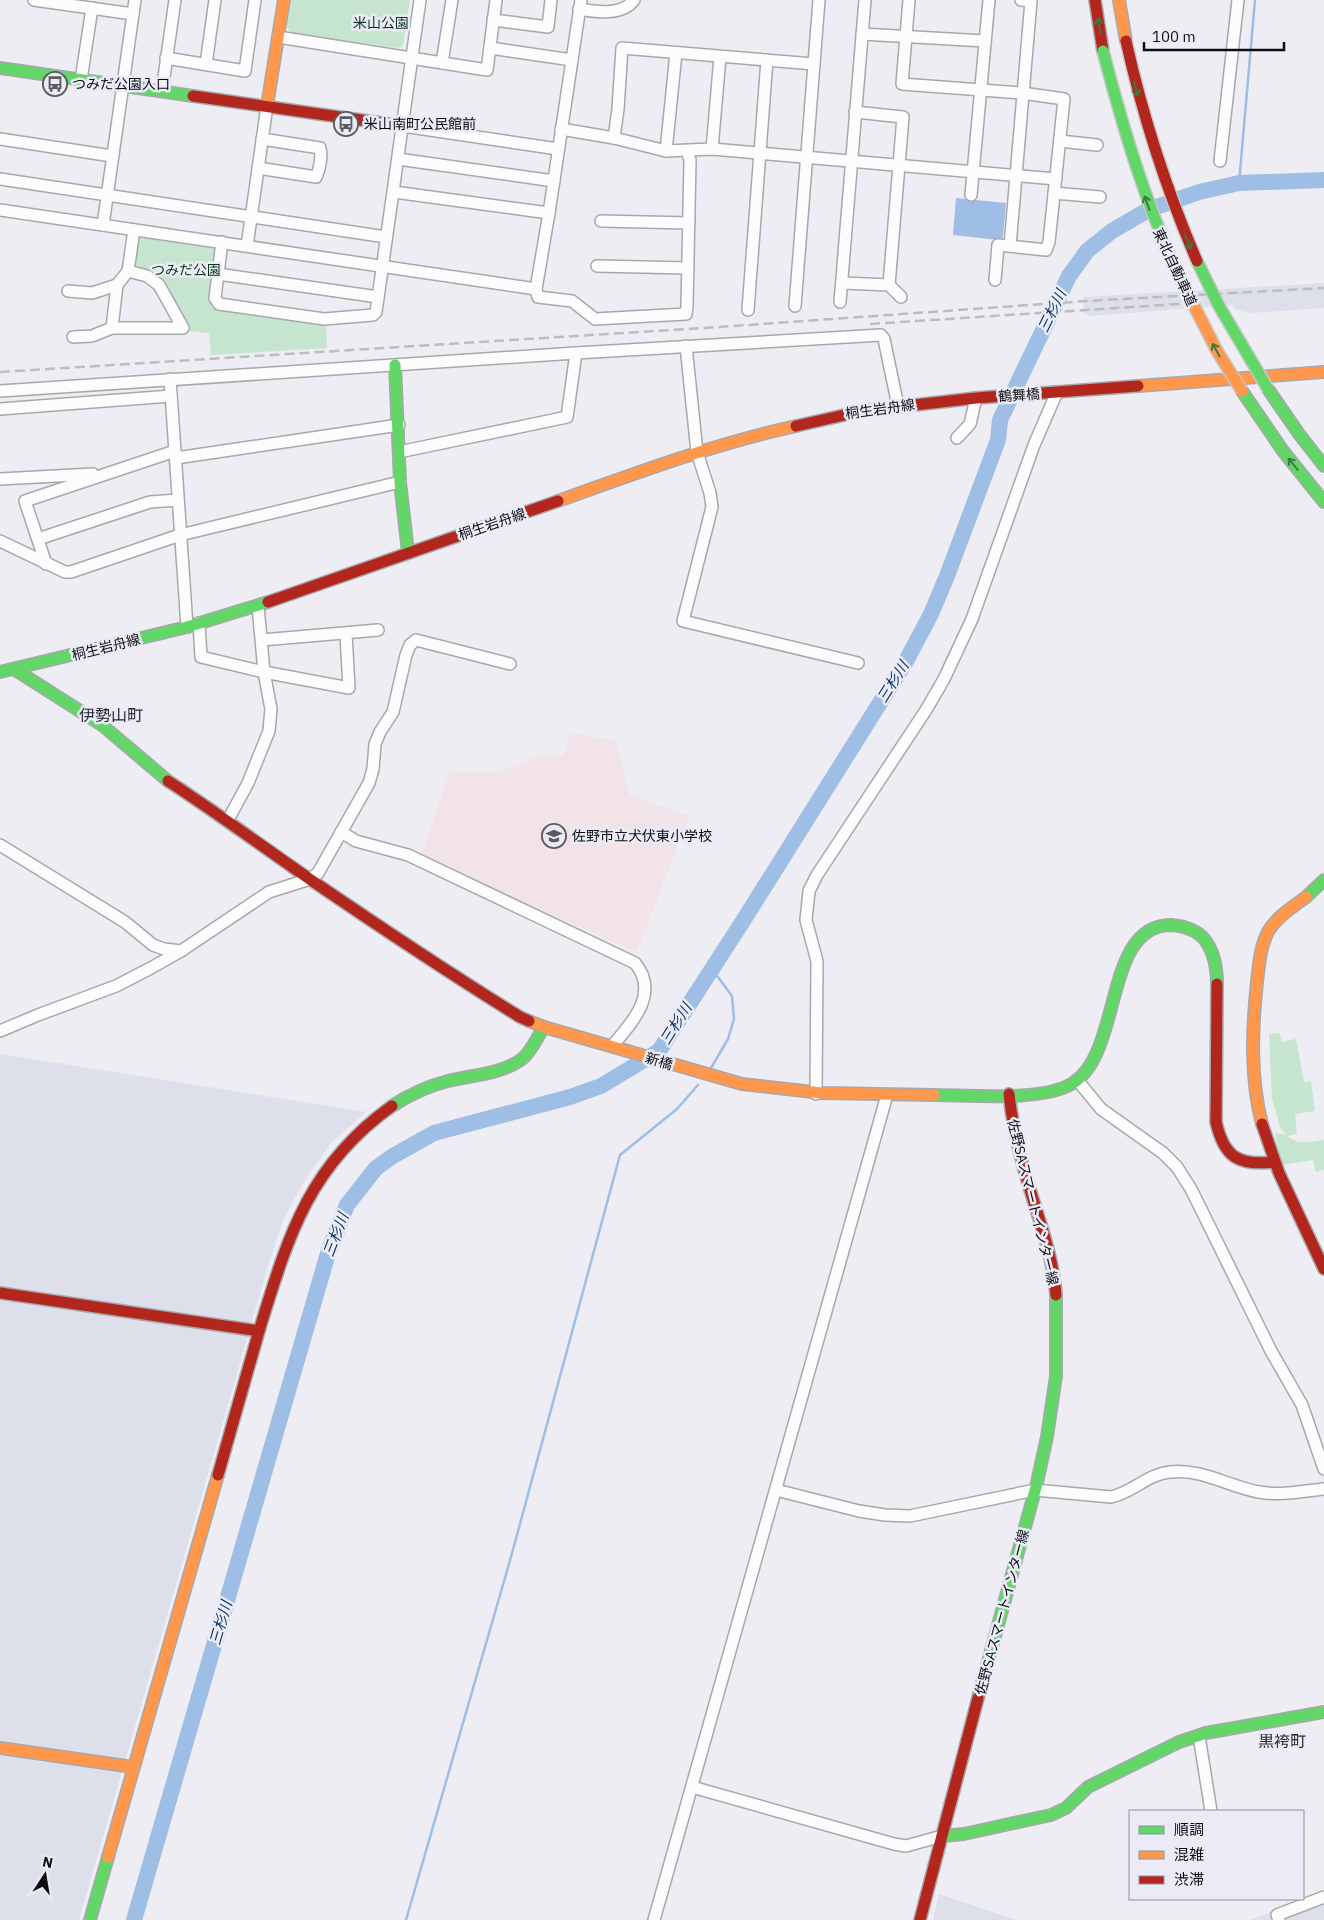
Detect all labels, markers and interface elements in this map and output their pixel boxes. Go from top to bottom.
park label: 米山公園 [353,14,409,32]
one-way arrow [1094,18,1104,34]
scale bar [1144,20,1284,52]
text: 100 m [1152,27,1196,46]
bus stop icon: つみだ公園入口 [42,71,68,97]
place label: つみだ公園入口 [72,75,170,93]
one-way arrow [1132,80,1141,96]
bus stop icon: 米山南町公民館前 [333,111,359,137]
place label: 米山南町公民館前 [364,115,476,133]
one-way arrow [1142,196,1151,211]
street label: 東北自動車道 [1149,225,1201,309]
one-way arrow [1184,234,1194,249]
park label: つみだ公園 [151,261,221,279]
water label: 三杉川 [1033,285,1071,335]
one-way arrow [1211,343,1221,357]
street label: 鶴舞橋 [997,385,1041,405]
street label: 桐生岩舟線 [844,395,916,423]
one-way arrow [1288,458,1299,471]
street label: 桐生岩舟線 [456,504,528,544]
street label: 桐生岩舟線 [70,630,142,664]
water label: 三杉川 [873,656,914,706]
district label: 伊勢山町 [79,705,143,725]
school or university icon: 佐野市立犬伏東小学校 [541,823,567,849]
place label: 佐野市立犬伏東小学校 [572,827,712,845]
water label: 三杉川 [656,998,697,1048]
street label: 新橋 [643,1048,675,1074]
street label: 佐野SAスマートインター線 [1004,1117,1062,1287]
water label: 三杉川 [319,1209,353,1259]
street label: 佐野SAスマートインター線 [971,1527,1033,1697]
water label: 三杉川 [205,1597,236,1647]
district label: 黒袴町 [1258,1731,1306,1751]
legend [1129,1810,1304,1900]
text: 順調 [1174,1820,1204,1839]
text: 混雑 [1174,1845,1204,1864]
north arrow [20,1850,70,1900]
text: N [41,1852,55,1872]
text: 渋滞 [1174,1870,1204,1889]

